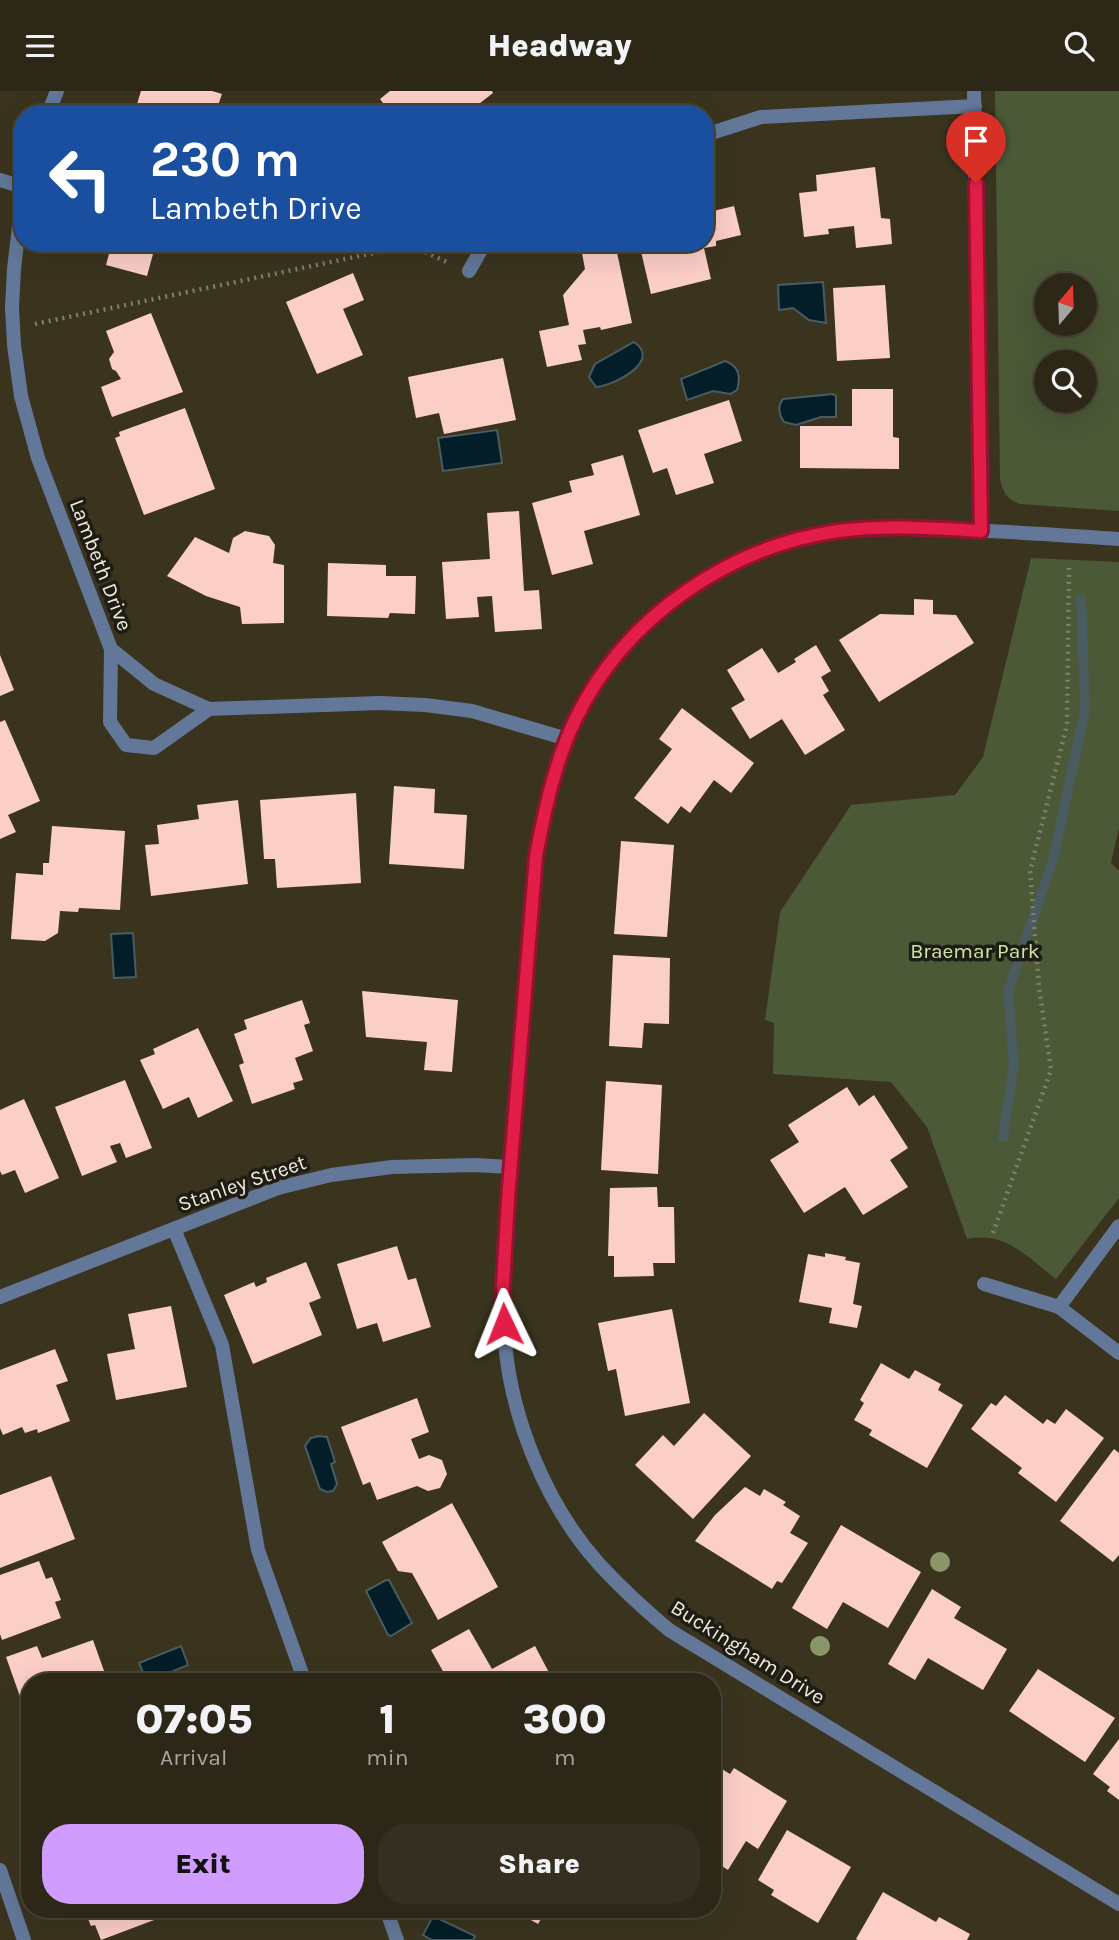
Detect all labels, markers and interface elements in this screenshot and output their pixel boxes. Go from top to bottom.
icon: menu [21,27,59,65]
text: Headway [487,27,632,64]
icon: search [1060,27,1098,65]
pin [946,111,1006,183]
icon: arrive [957,122,995,160]
text: 230 m [150,131,300,188]
icon: left [35,133,126,224]
text: Lambeth Drive [150,190,362,227]
north arrow [1034,273,1097,336]
map controls [1034,273,1097,413]
button: search [1034,350,1097,413]
street label: Lambeth Drive [65,496,137,634]
park label: Braemar Park [910,939,1040,963]
street label: Stanley Street [175,1150,309,1216]
position arrow [467,1287,541,1361]
street label: Buckingham Drive [667,1595,829,1709]
text: 07:05 [135,1694,252,1744]
text: 1 [379,1694,396,1744]
text: 300 [523,1694,607,1744]
text: Arrival [160,1744,227,1771]
text: min [366,1744,409,1771]
text: m [554,1744,576,1771]
button: Exit [42,1824,364,1904]
button: Share [378,1824,700,1904]

